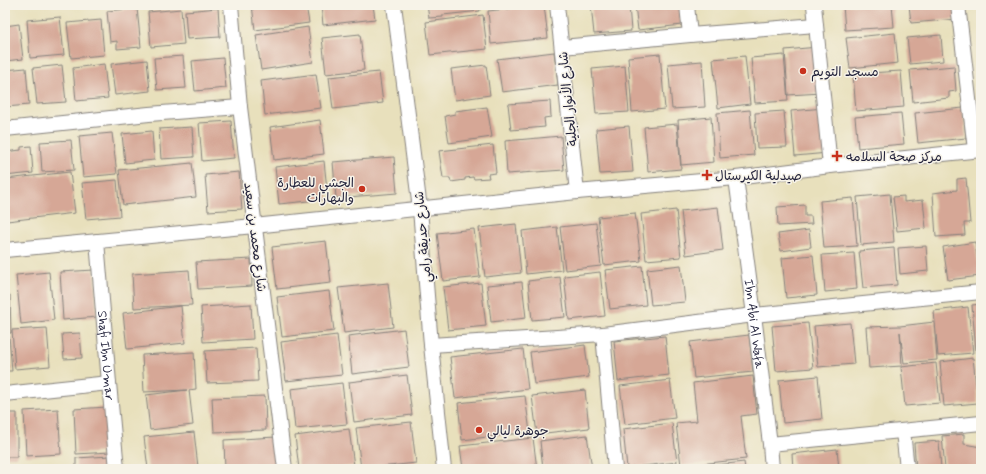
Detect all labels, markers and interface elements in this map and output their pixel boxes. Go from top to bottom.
street label: شارع الأنوار الجلية [554,51,582,147]
place label: مسجد التويم [811,64,878,82]
marker: مسجد التويم [798,66,808,76]
place label: مركز صحة السلامه [846,149,942,166]
marker: مركز صحة السلامه [831,150,843,162]
place label: صيدلية الكيرستال [715,168,802,185]
marker: صيدلية الكيرستال [702,170,712,180]
place label: الجشي للعطارة والبهارات [277,175,354,207]
street label: شارع محمد بن سعيد [239,182,270,293]
marker: الجشي للعطارة والبهارات [357,184,367,194]
street label: شارع حديقة رامي [411,190,438,283]
street label: Ibn Abi Al Wafa [739,278,768,370]
street label: Shafi Ibn Umar [93,310,118,402]
place label: جوهرة ليالي [487,423,549,442]
marker: جوهرة ليالي [474,425,484,435]

